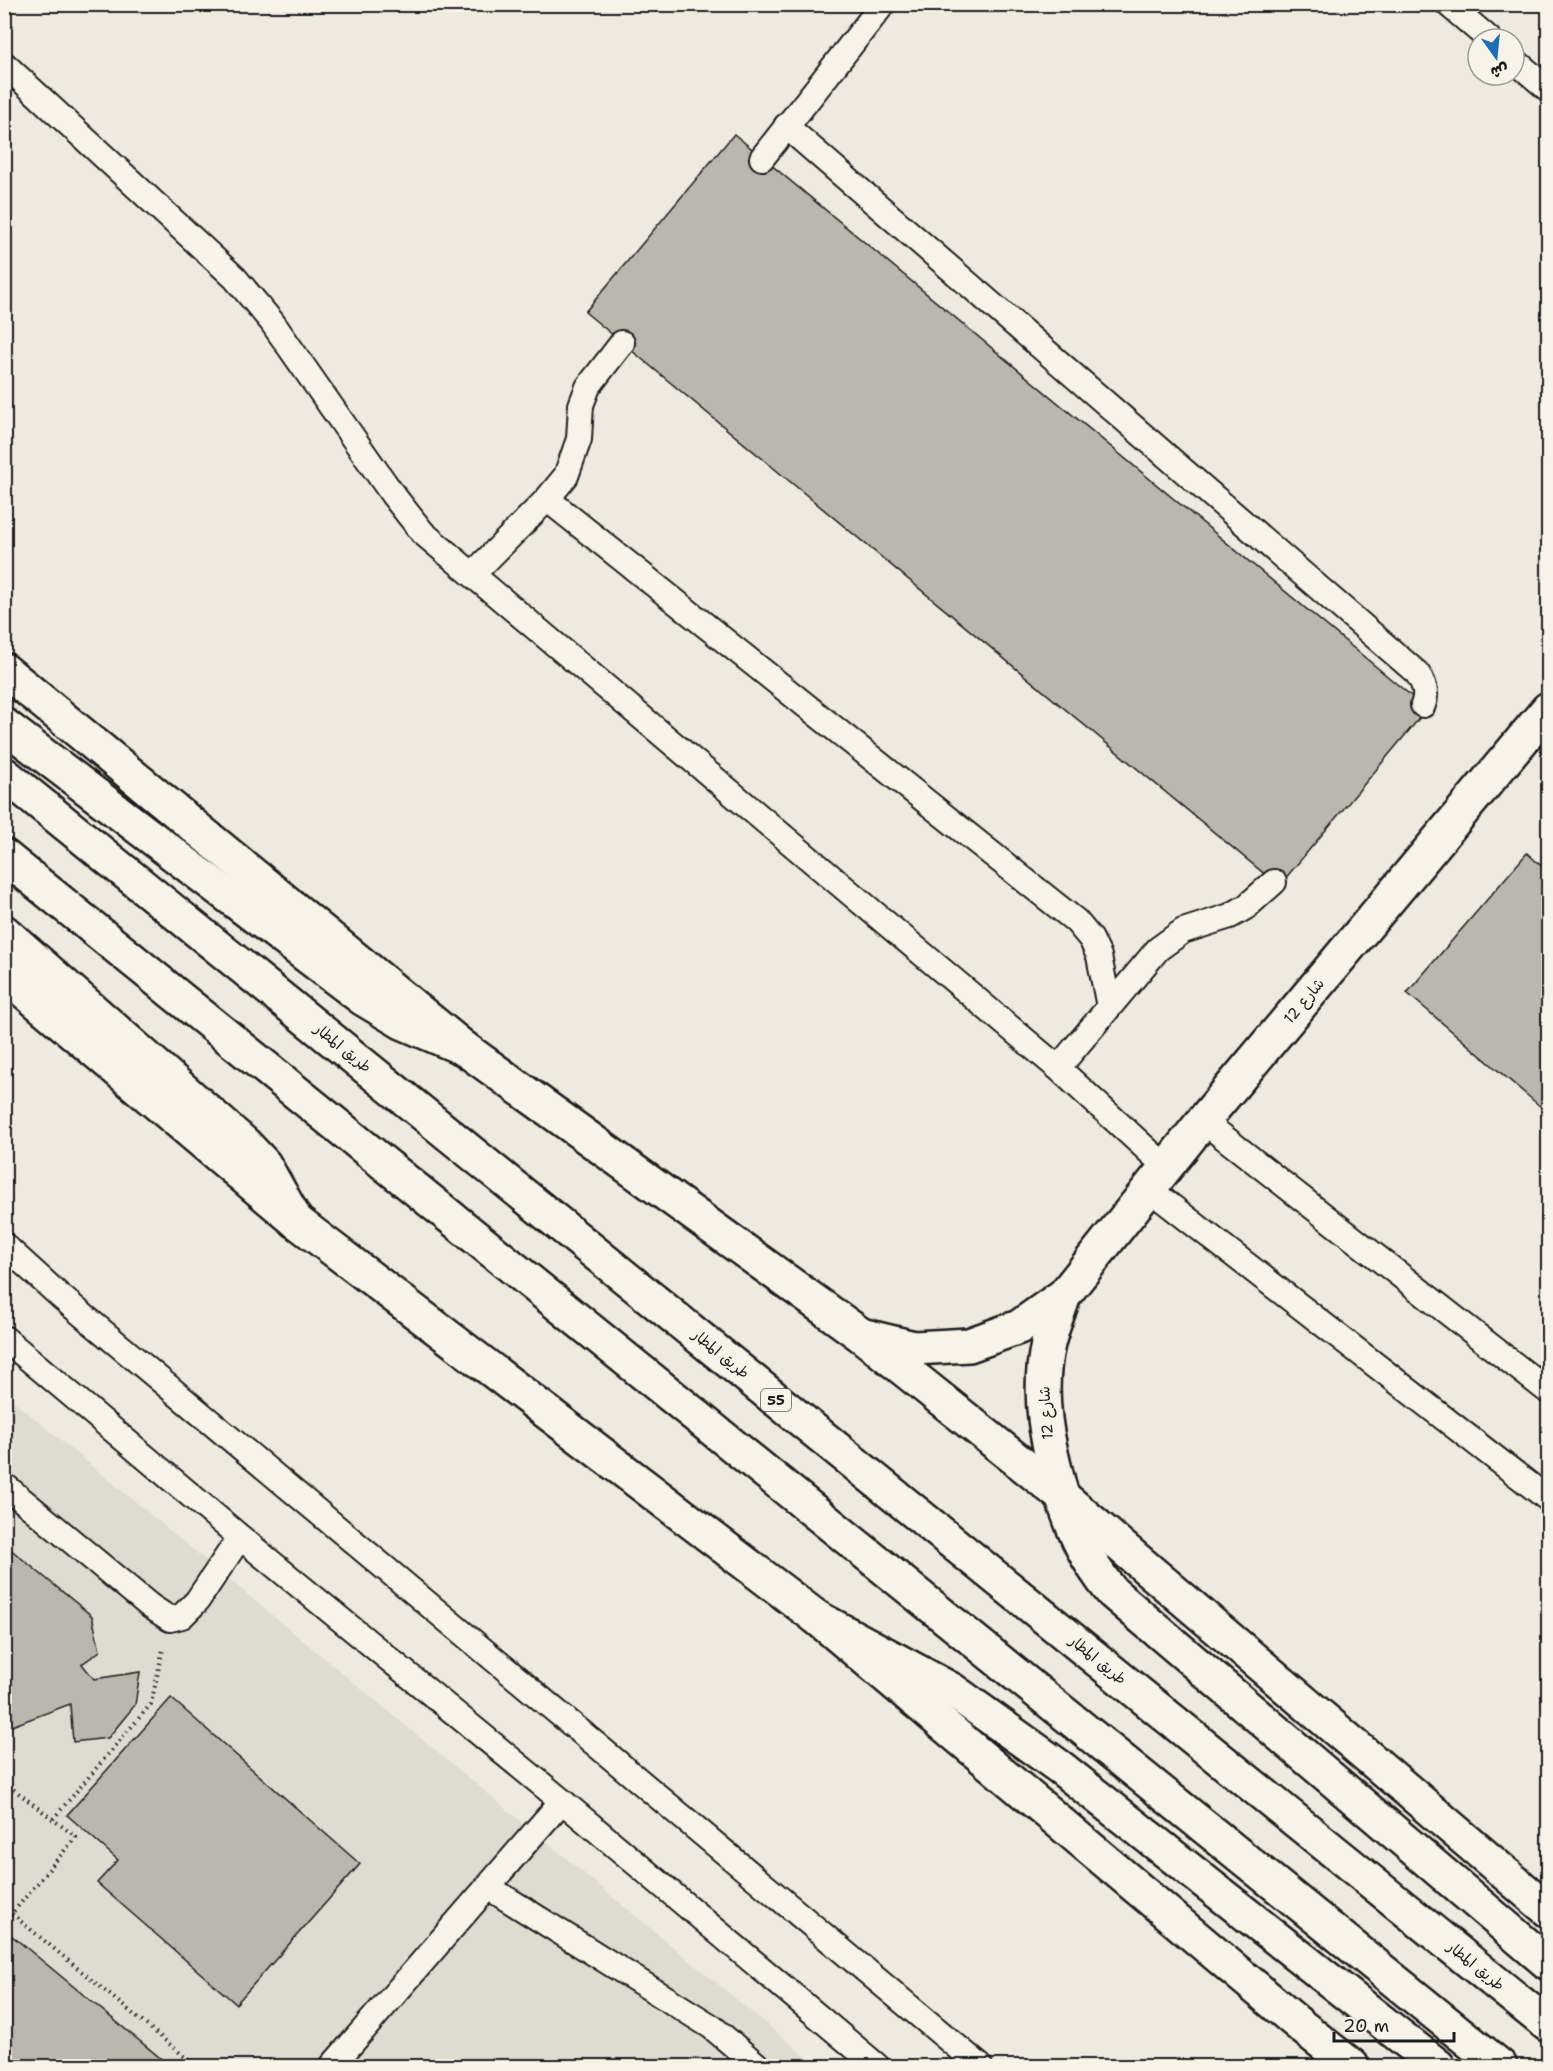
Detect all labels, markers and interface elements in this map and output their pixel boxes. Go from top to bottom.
north arrow [1466,27,1526,87]
text: ش [1489,59,1511,83]
street label: شارع 12 [1279,974,1329,1028]
street label: طريق المطار [309,1018,376,1077]
street label: طريق المطار [687,1324,754,1383]
street label: شارع 12 [1034,1386,1058,1440]
road number: 55 [761,1389,791,1411]
street label: طريق المطار [1064,1630,1131,1689]
street label: طريق المطار [1442,1936,1509,1995]
scale bar [1334,2005,1454,2043]
text: 20 m [1343,2014,1389,2038]

